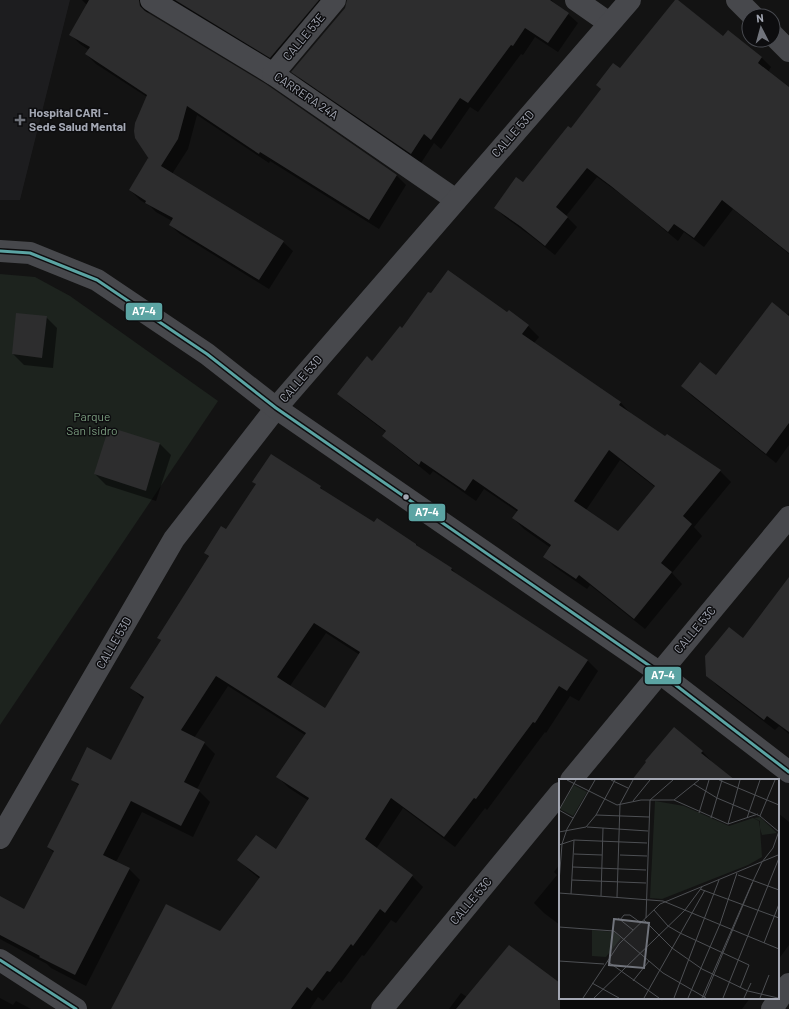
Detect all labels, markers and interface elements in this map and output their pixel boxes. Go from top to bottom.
north arrow [741,8,781,48]
street label: CALLE 53E [279,10,327,63]
text: N [756,11,764,24]
street label: CARRERA 24A [272,69,341,122]
place label: Hospital CARI - Sede Salud Mental [29,105,126,133]
street label: CALLE 53D [488,107,536,160]
marker: Hospital CARI - Sede Salud Mental [14,114,26,126]
line badge: A7-4 [125,302,163,321]
text: A7-4 [132,304,156,317]
street label: CALLE 53D [276,352,324,405]
park label: Parque San Isidro [66,409,118,437]
unlabelled marker [401,492,411,502]
line badge: A7-4 [408,503,446,522]
text: A7-4 [415,505,439,518]
street label: CALLE 53C [670,603,718,656]
street label: CALLE 53D [93,614,134,671]
line badge: A7-4 [644,666,682,685]
text: A7-4 [651,668,675,681]
inset map [559,779,779,999]
street label: CALLE 53C [446,874,494,927]

